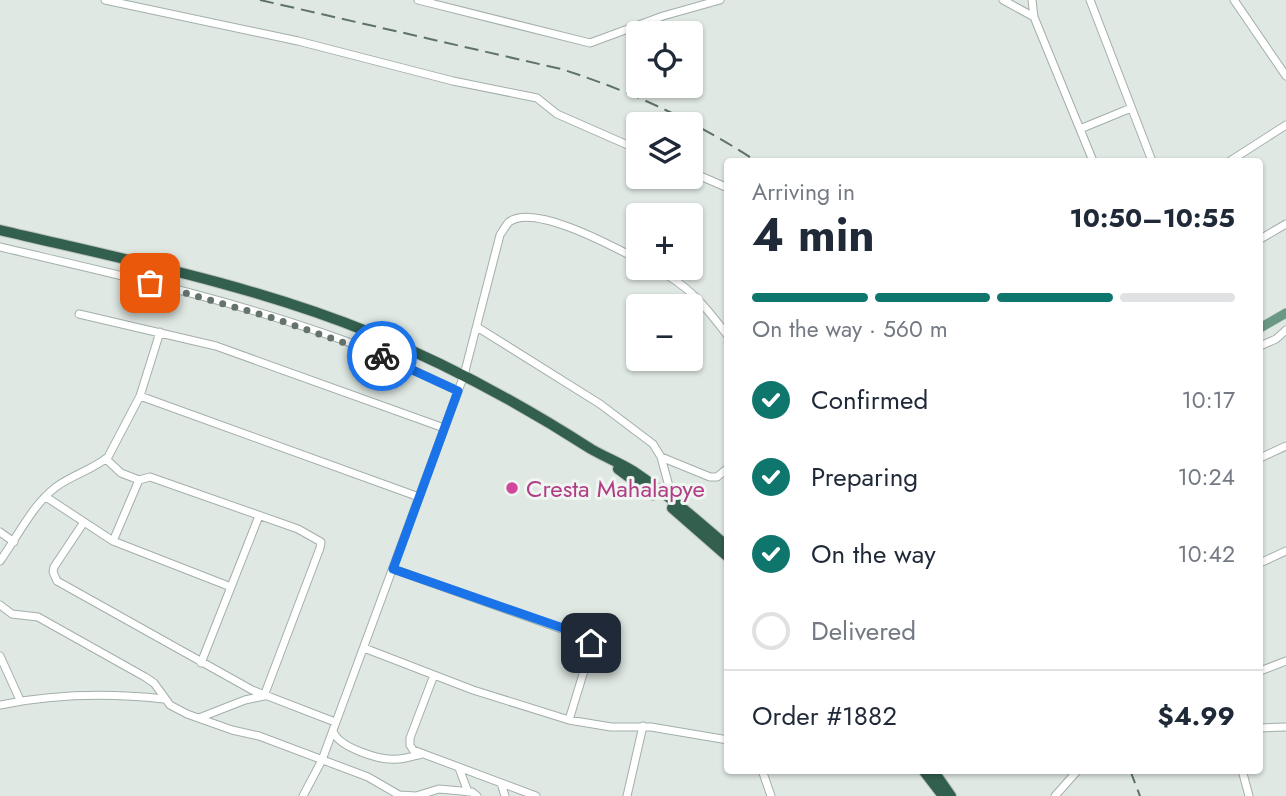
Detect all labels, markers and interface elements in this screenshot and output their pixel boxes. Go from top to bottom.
map controls [626,21,703,371]
button: locate [626,21,703,98]
button: layers [626,112,703,189]
text: Arriving in [752,175,855,209]
text: 10:50–10:55 [1069,199,1235,237]
text: 4 min [752,202,875,268]
button: + [626,203,703,280]
pin [120,253,180,313]
icon: bag [131,264,169,302]
button: − [626,294,703,371]
text: On the way · 560 m [752,312,948,346]
courier [347,321,417,391]
icon: bike [363,337,401,375]
icon: check [752,381,790,419]
text: Confirmed [811,381,928,419]
text: 10:17 [1182,383,1235,417]
icon: check [752,458,790,496]
text: Preparing [811,458,918,496]
text: 10:24 [1177,460,1235,494]
place label: Cresta Mahalapye [526,471,705,506]
marker: Cresta Mahalapye [504,480,520,496]
icon: check [752,535,790,573]
text: On the way [811,535,936,573]
text: 10:42 [1177,537,1235,571]
text: Delivered [811,612,916,650]
pin [561,613,621,673]
icon: home [572,624,610,662]
text: Order #1882 [752,697,897,735]
text: $4.99 [1158,697,1235,735]

